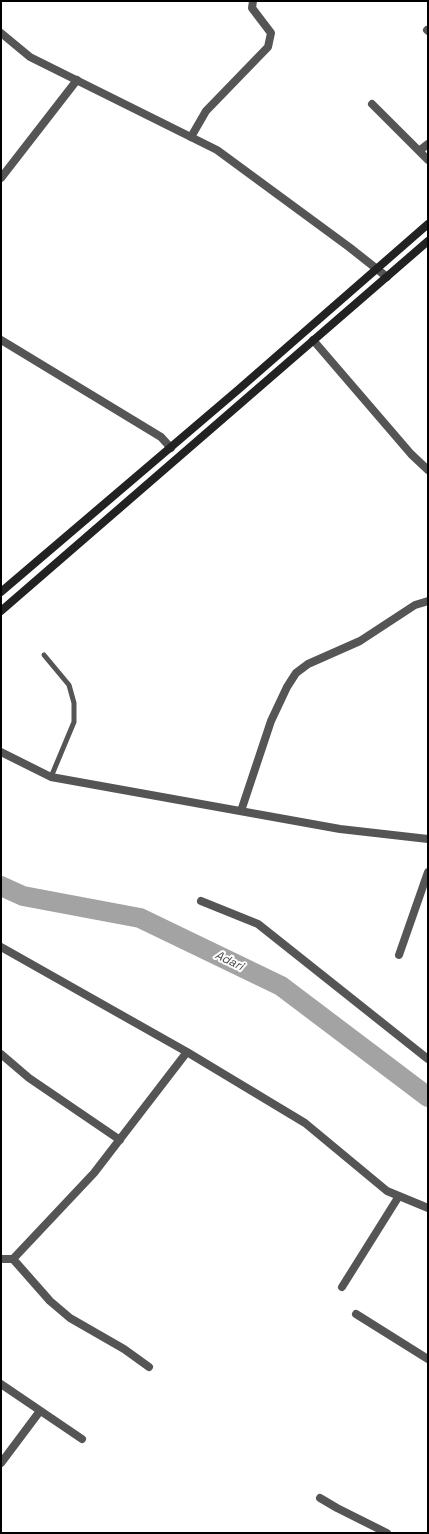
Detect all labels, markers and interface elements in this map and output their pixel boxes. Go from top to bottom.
water label: Adari [213,948,245,974]

